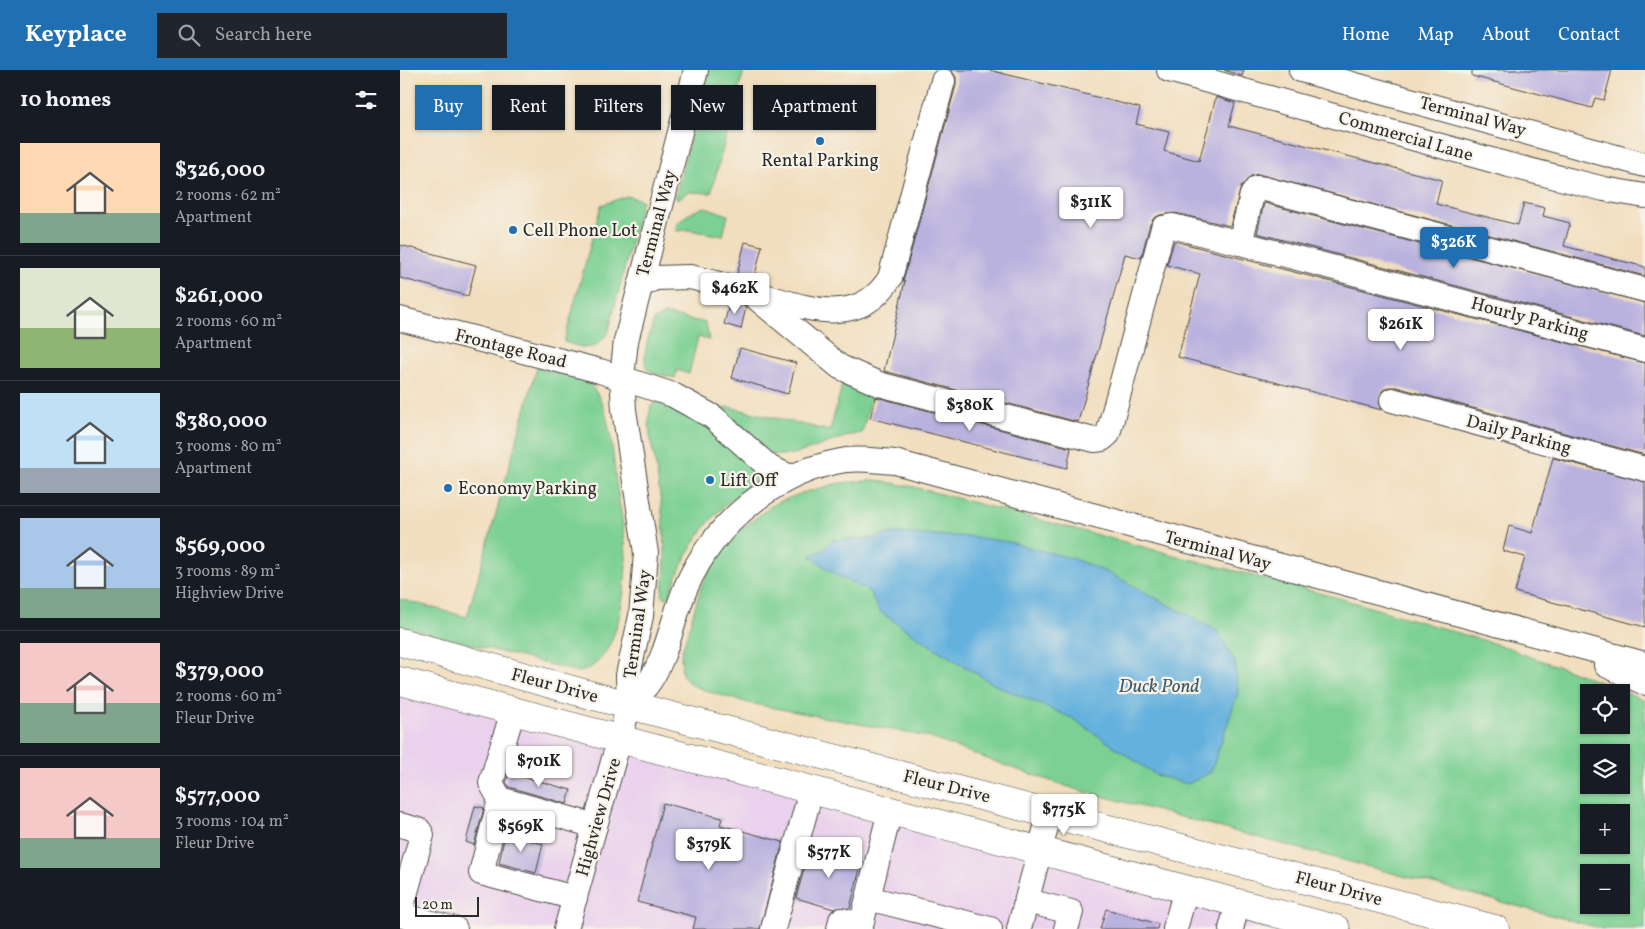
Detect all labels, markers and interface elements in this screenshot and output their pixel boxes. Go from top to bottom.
search box [157,13,507,58]
text: Keyplace [25,18,127,52]
icon: search [175,21,203,49]
text: Search here [215,22,312,48]
text: Home [1342,23,1390,48]
text: Map [1418,23,1454,48]
text: About [1482,23,1530,48]
text: Contact [1558,23,1620,48]
chip: Buy [415,85,482,130]
chip: Rent [492,85,565,130]
chip: Filters [575,85,661,130]
chip: New [671,85,743,130]
chip: Apartment [753,85,876,130]
text: 10 homes [20,86,111,115]
icon: filters [352,86,380,114]
street label: Terminal Way [1416,91,1529,144]
street label: Commercial Lane [1335,106,1476,169]
marker: Rental Parking [814,135,826,147]
place label: Rental Parking [761,149,879,174]
text: $326,000 [175,156,265,185]
icon: home [60,163,120,223]
street label: Terminal Way [631,167,684,280]
text: 2 rooms · 62 m² [175,185,281,207]
pin: $311K [1056,186,1126,229]
text: $311K [1070,192,1112,214]
text: Apartment [175,207,252,229]
place label: Cell Phone Lot [523,219,637,244]
marker: Cell Phone Lot [507,224,519,236]
pin: $326K [1419,226,1489,269]
text: $326K [1431,232,1477,254]
pin: $462K [700,272,770,315]
text: $462K [711,278,759,300]
text: $261,000 [175,282,263,311]
icon: home [60,288,120,348]
street label: Hourly Parking [1468,292,1591,347]
pin: $261K [1366,308,1436,351]
text: 2 rooms · 60 m² [175,311,282,333]
text: $261K [1379,314,1423,336]
street label: Frontage Road [452,323,569,375]
text: Apartment [175,333,252,355]
pin: $380K [935,390,1005,432]
text: $380K [946,395,994,417]
text: $380,000 [175,407,267,436]
street label: Daily Parking [1463,409,1574,461]
icon: home [60,413,120,473]
text: 3 rooms · 80 m² [175,436,282,458]
text: Apartment [175,458,252,480]
place label: Lift Off [720,469,779,494]
marker: Lift Off [704,474,716,486]
place label: Economy Parking [458,477,597,502]
marker: Economy Parking [442,482,454,494]
street label: Terminal Way [1161,525,1274,578]
text: $569,000 [175,532,265,561]
icon: home [60,538,120,598]
text: 3 rooms · 89 m² [175,561,280,583]
street label: Terminal Way [618,568,659,680]
text: Highview Drive [175,583,284,605]
text: $379,000 [175,657,264,686]
icon: home [60,663,120,723]
street label: Fleur Drive [508,663,601,710]
water label: Duck Pond [1119,674,1199,700]
map controls [1580,684,1630,914]
button: locate [1580,684,1630,734]
text: 2 rooms · 60 m² [175,686,282,708]
text: Fleur Drive [175,708,254,730]
button: layers [1580,744,1630,794]
pin: $701K [504,746,574,788]
text: $701K [517,751,561,773]
street label: Highview Drive [571,755,628,880]
street label: Fleur Drive [900,765,993,810]
text: $577,000 [175,782,260,811]
icon: home [60,788,120,848]
pin: $775K [1029,794,1099,836]
text: $775K [1042,799,1086,821]
button: + [1580,804,1630,854]
pin: $569K [486,810,556,853]
text: 3 rooms · 104 m² [175,811,289,833]
text: $569K [498,816,544,838]
pin: $379K [674,828,744,871]
text: Fleur Drive [175,833,254,855]
text: $379K [687,834,731,856]
pin: $577K [794,836,864,879]
text: $577K [807,842,851,864]
button: − [1580,864,1630,914]
street label: Fleur Drive [1292,866,1385,913]
scale bar [415,894,479,917]
text: 20 m [422,896,453,915]

